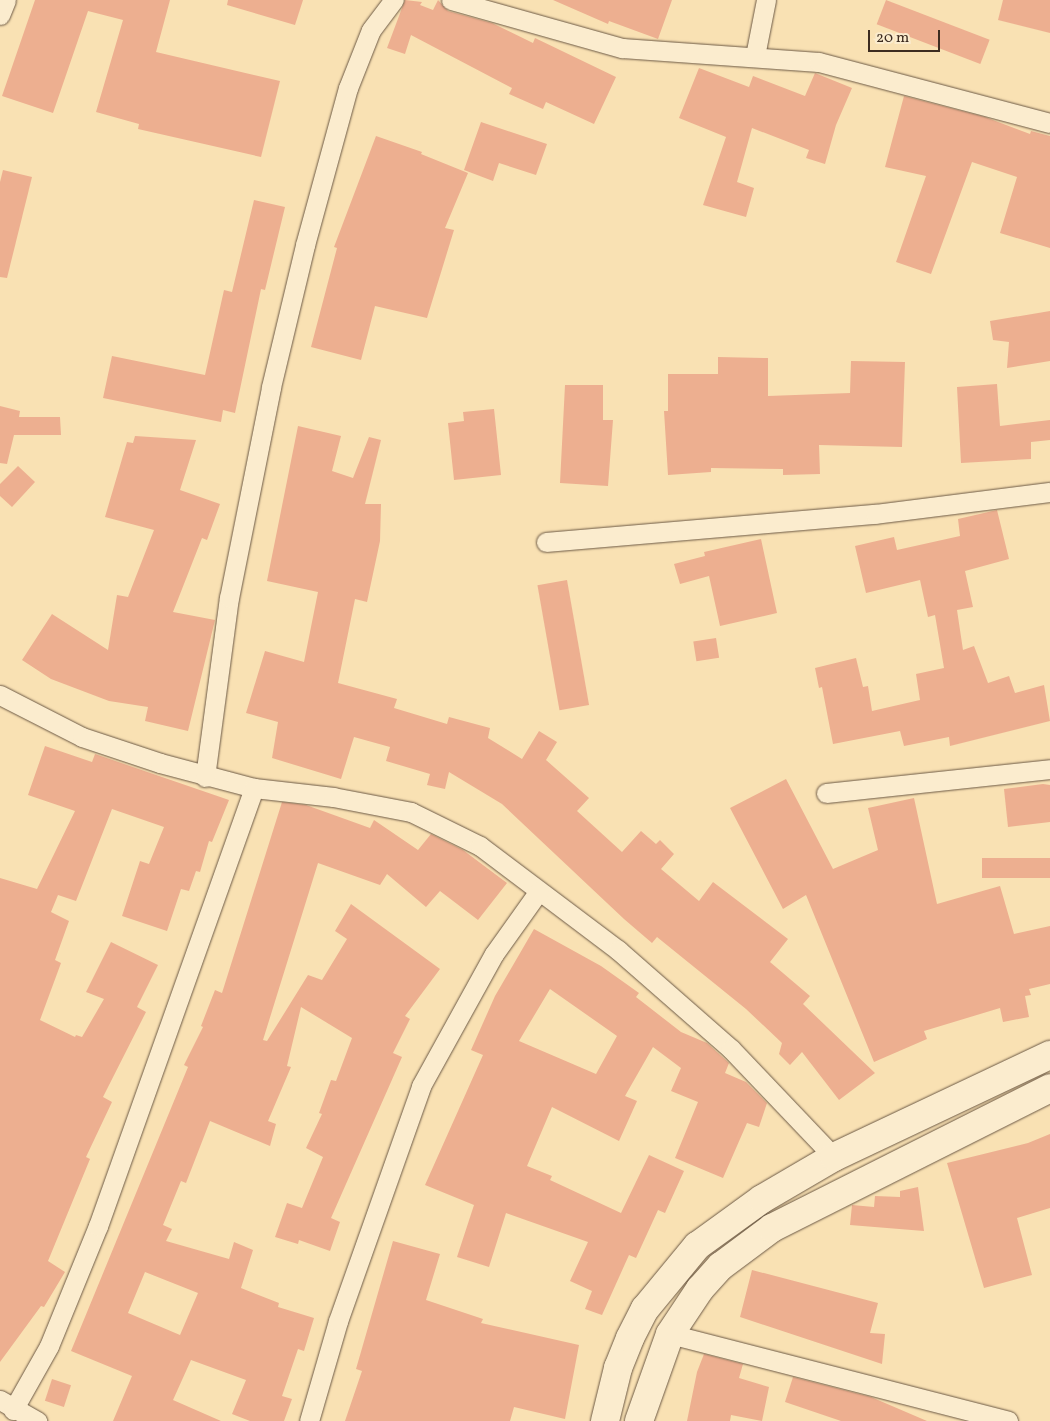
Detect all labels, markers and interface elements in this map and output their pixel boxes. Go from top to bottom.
scale bar [870,20,942,52]
text: 20 m [876,28,909,49]

